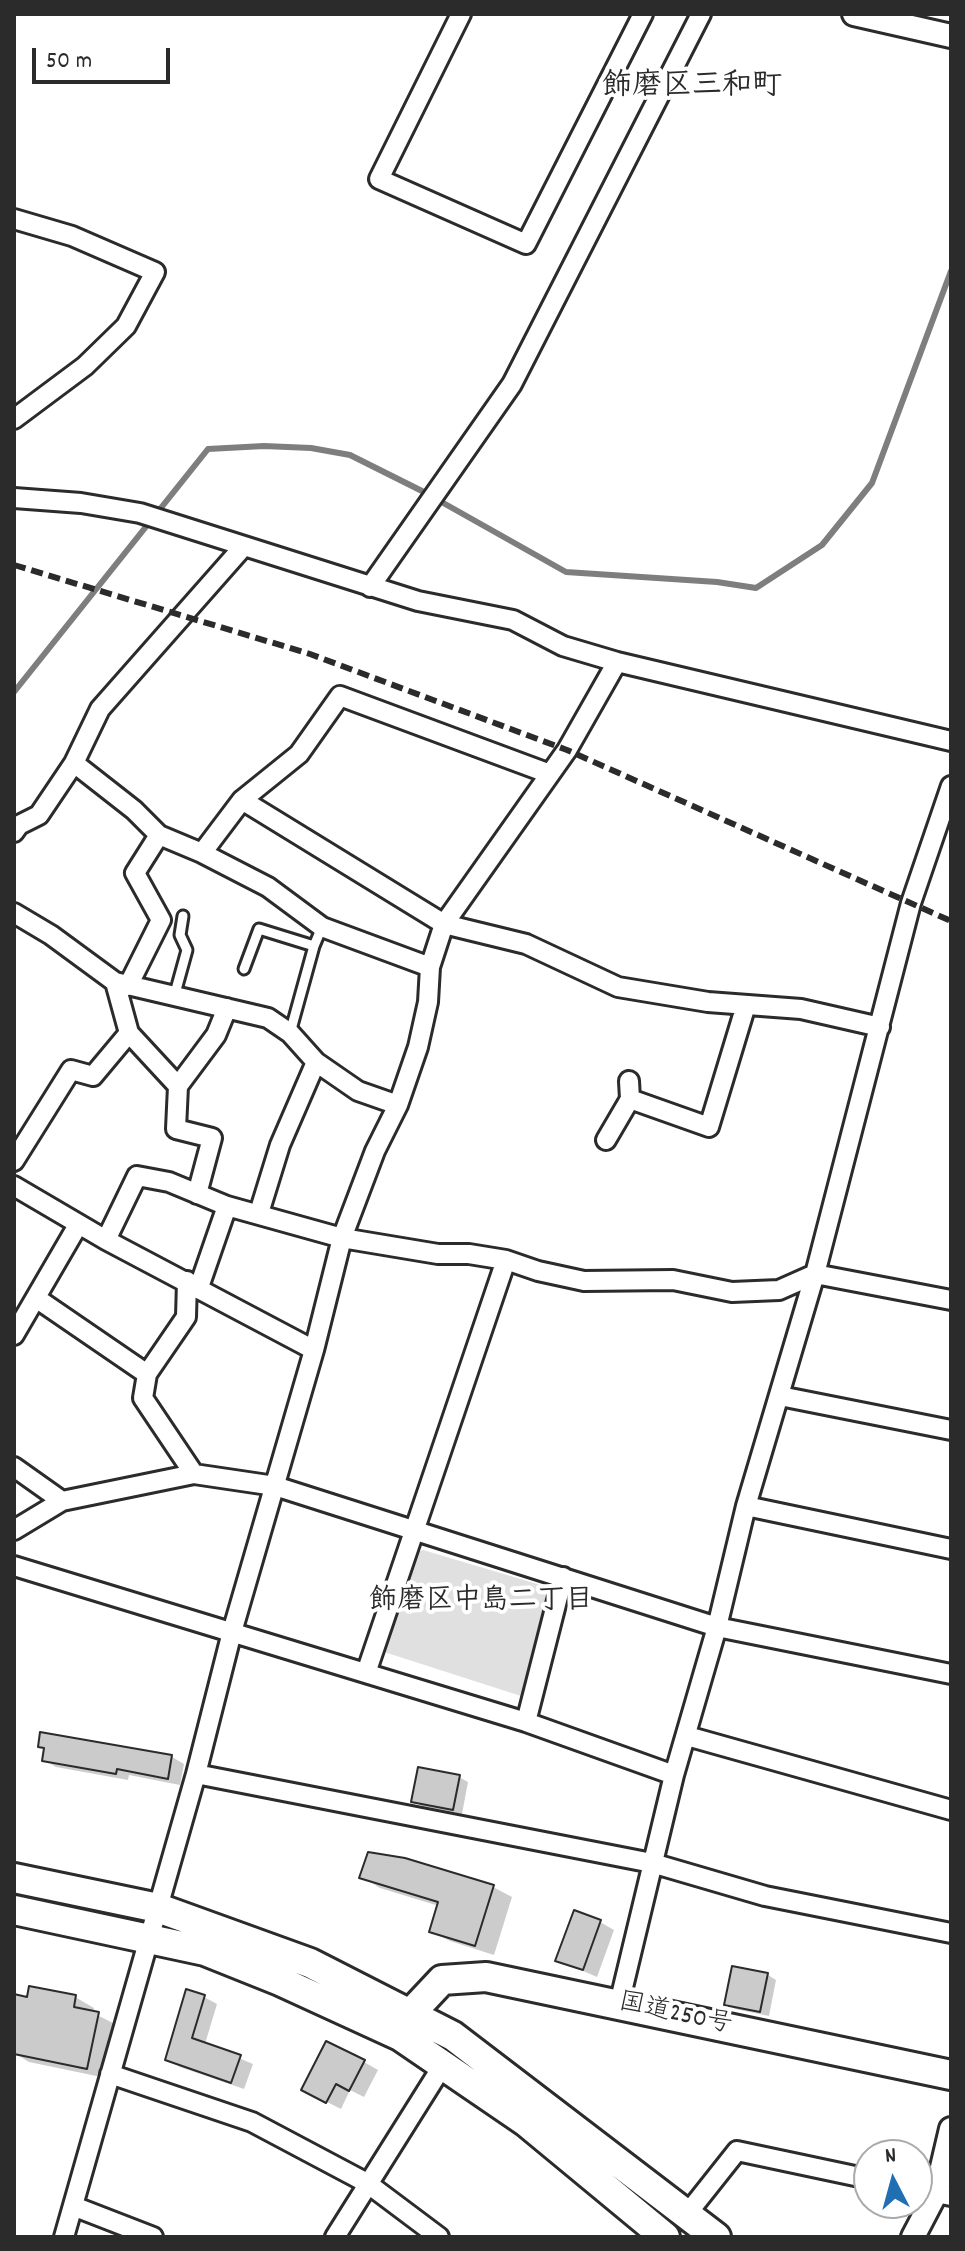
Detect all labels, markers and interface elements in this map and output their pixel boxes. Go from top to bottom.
scale bar [36,32,174,82]
text: 50 m [46,45,92,79]
district label: 飾磨区三和町 [602,71,782,107]
district label: 飾磨区中島二丁目 [369,1586,593,1620]
street label: 国道250号 [615,1989,735,2043]
north arrow [853,2139,933,2219]
text: N [884,2141,898,2173]

